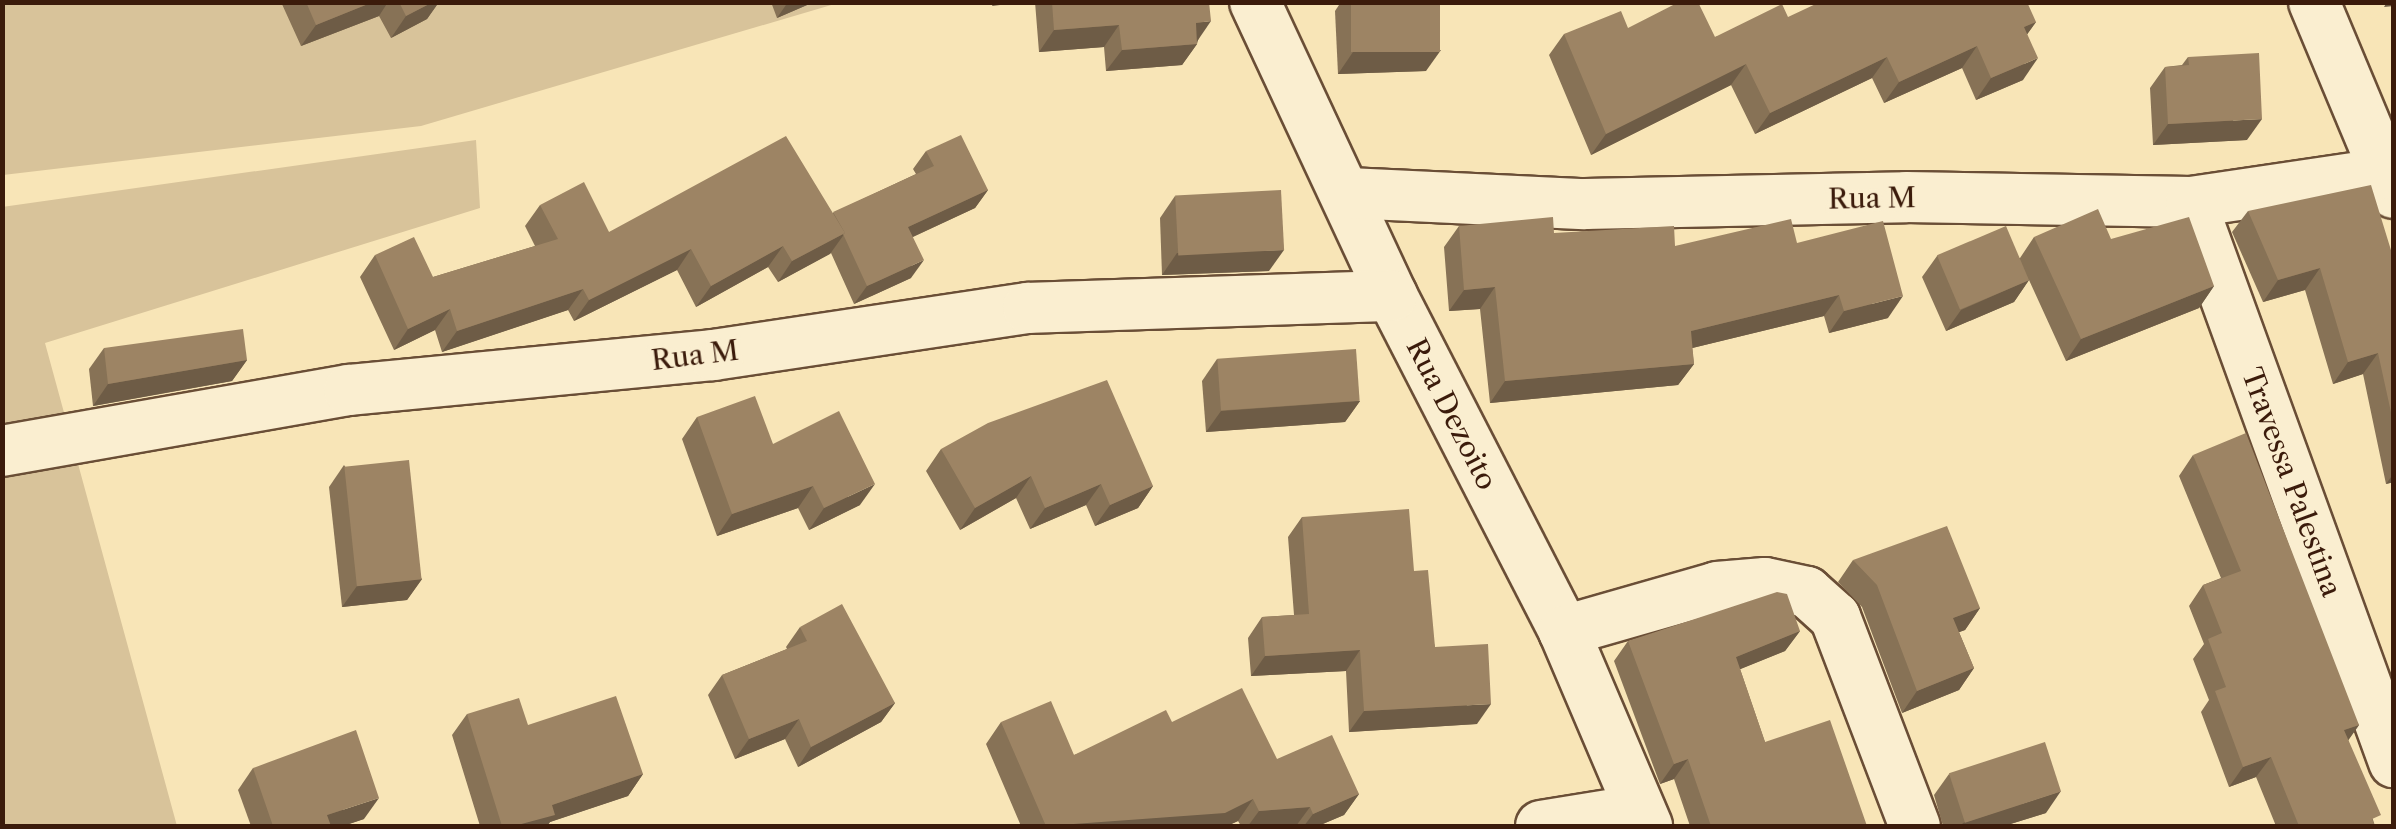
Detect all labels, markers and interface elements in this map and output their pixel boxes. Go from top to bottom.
street label: Rua M [1828,180,1916,216]
street label: Rua M [649,333,741,377]
street label: Rua Dezoito [1399,333,1505,495]
street label: Travessa Palestina [2235,363,2349,601]

